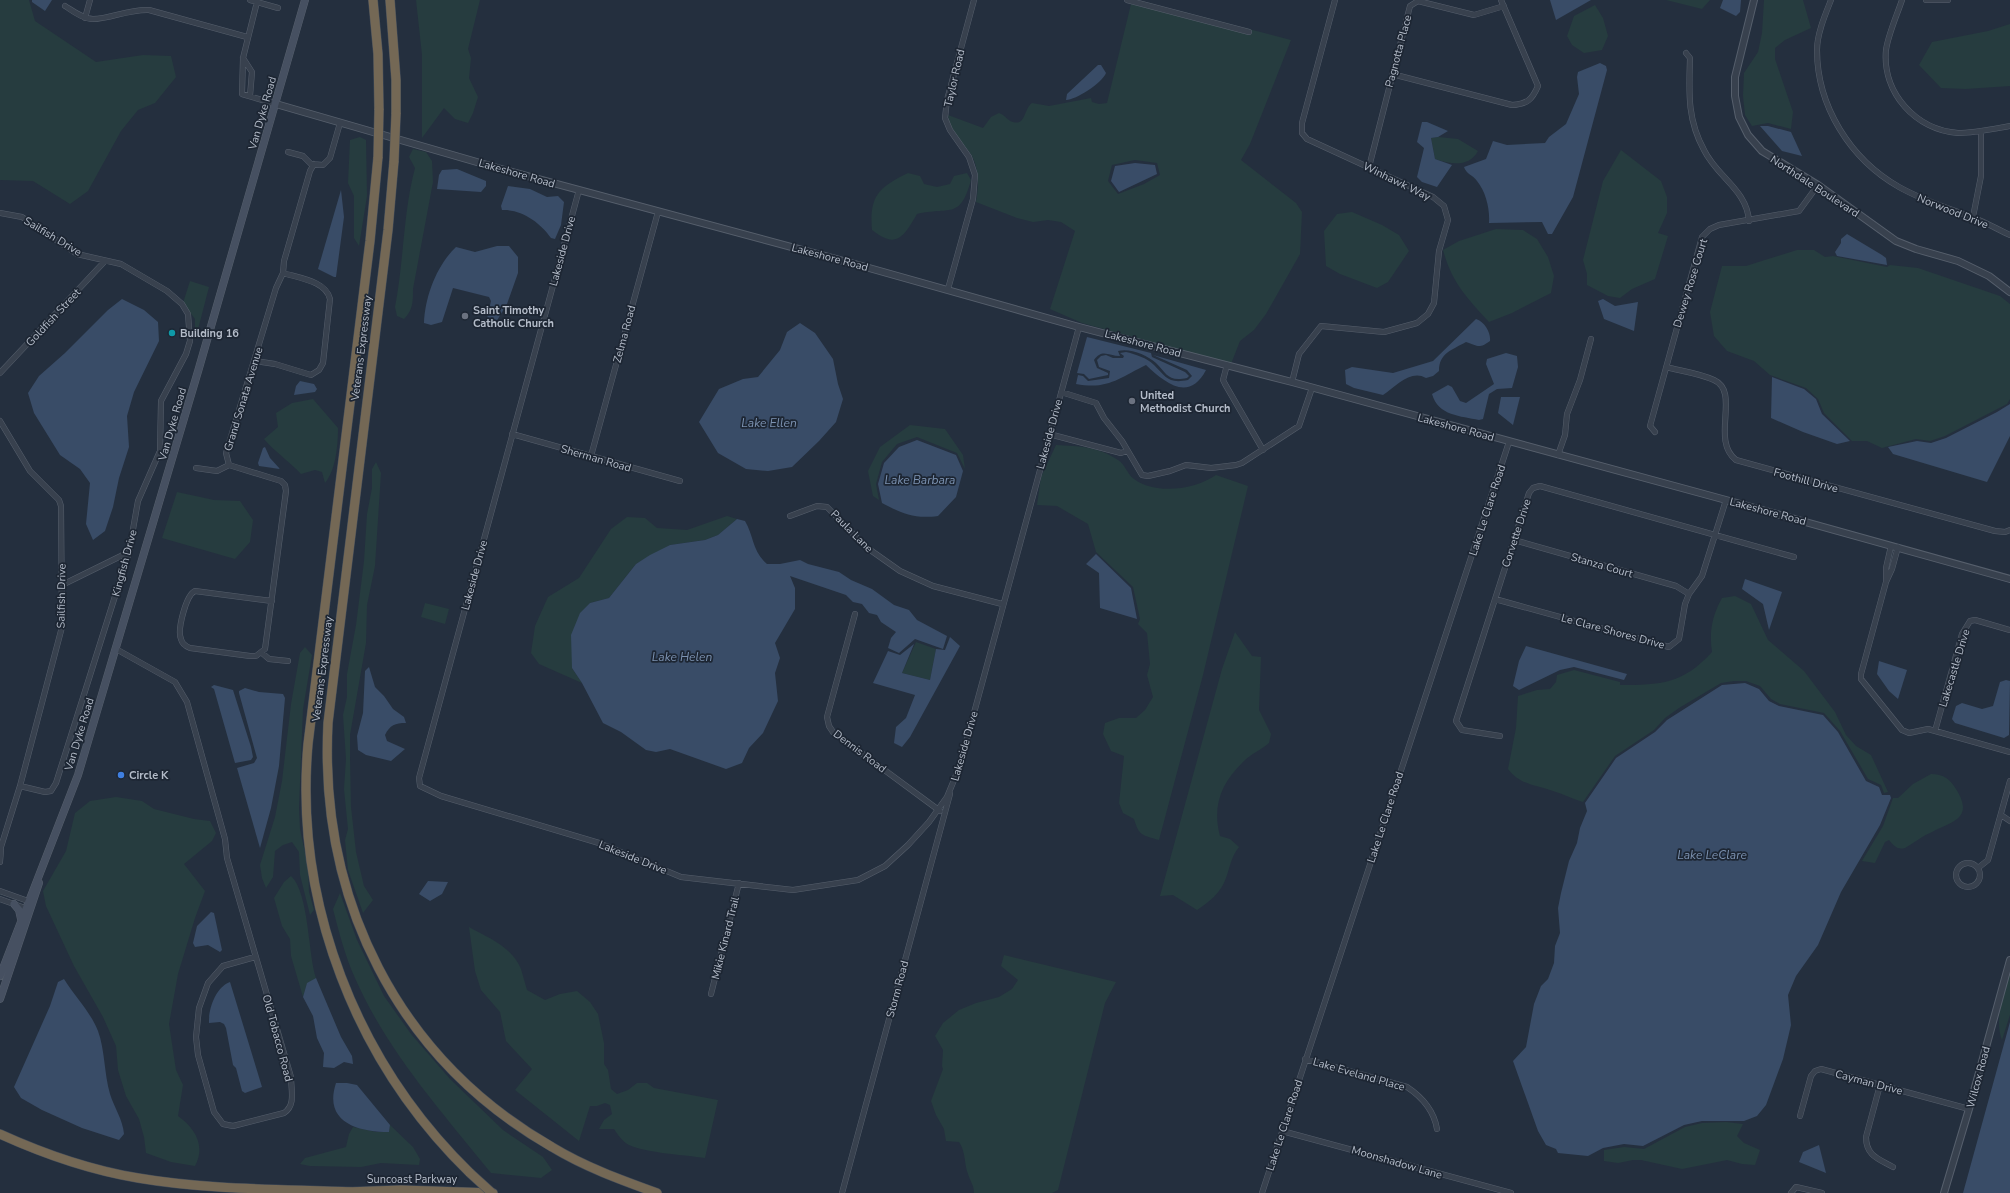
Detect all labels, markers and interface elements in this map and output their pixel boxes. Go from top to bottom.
street label: Pagnotta Place [1382,13,1415,89]
street label: Taylor Road [941,48,968,108]
street label: Van Dyke Road [245,75,280,152]
street label: Northdale Boulevard [1767,152,1862,221]
street label: Lakeshore Road [477,155,557,192]
street label: Winhawk Way [1360,159,1433,204]
street label: Norwood Drive [1915,190,1991,233]
street label: Sailfish Drive [21,213,85,260]
street label: Lakeside Drive [546,214,579,288]
street label: Dewey Rose Court [1670,237,1711,329]
street label: Lakeshore Road [790,240,870,275]
street label: Goldfish Street [23,285,84,350]
street label: Veterans Expressway [347,294,375,403]
place label: Saint Timothy Catholic Church [473,303,554,331]
street label: Zelma Road [610,304,639,365]
marker: Saint Timothy Catholic Church [460,311,470,321]
place label: Building 16 [180,326,239,341]
street label: Lakeshore Road [1103,326,1183,361]
marker: Building 16 [167,328,177,338]
street label: Grand Sonata Avenue [221,345,266,453]
street label: Van Dyke Road [155,386,190,463]
place label: United Methodist Church [1140,388,1231,416]
marker: United Methodist Church [1127,396,1137,406]
street label: Lakeside Drive [1033,397,1066,471]
street label: Lakeshore Road [1416,410,1496,445]
water label: Lake Ellen [741,415,797,431]
street label: Sherman Road [559,441,633,476]
street label: Lake Le Clare Road [1466,463,1509,558]
street label: Foothill Drive [1772,465,1840,496]
water label: Lake Barbara [885,472,955,488]
street label: Lakeshore Road [1728,494,1808,529]
street label: Corvette Drive [1498,497,1535,569]
street label: Paula Lane [827,507,876,556]
street label: Kingfish Drive [108,528,141,598]
street label: Lakeside Drive [458,538,491,612]
street label: Stanza Court [1569,549,1635,582]
street label: Sailfish Drive [53,563,70,629]
street label: Le Clare Shores Drive [1559,610,1666,653]
street label: Veterans Expressway [308,615,336,724]
street label: Lakecastle Drive [1935,627,1974,709]
water label: Lake Helen [652,649,712,665]
street label: Van Dyke Road [61,696,98,773]
street label: Lakeside Drive [947,709,982,783]
street label: Dennis Road [830,727,889,776]
place label: Circle K [129,768,169,783]
marker: Circle K [116,770,126,780]
street label: Lake Le Clare Road [1364,770,1407,865]
street label: Lakeside Drive [597,837,669,878]
water label: Lake LeClare [1677,847,1747,863]
street label: Mikie Kinard Trail [708,895,743,981]
street label: Storm Road [883,959,912,1019]
street label: Old Tobacco Road [259,993,296,1083]
street label: Wilcox Road [1963,1045,1994,1110]
street label: Lake Eveland Place [1311,1054,1407,1095]
street label: Cayman Drive [1834,1066,1904,1099]
street label: Lake Le Clare Road [1263,1078,1306,1173]
street label: Moonshadow Lane [1350,1142,1444,1183]
street label: Suncoast Parkway [367,1172,458,1187]

